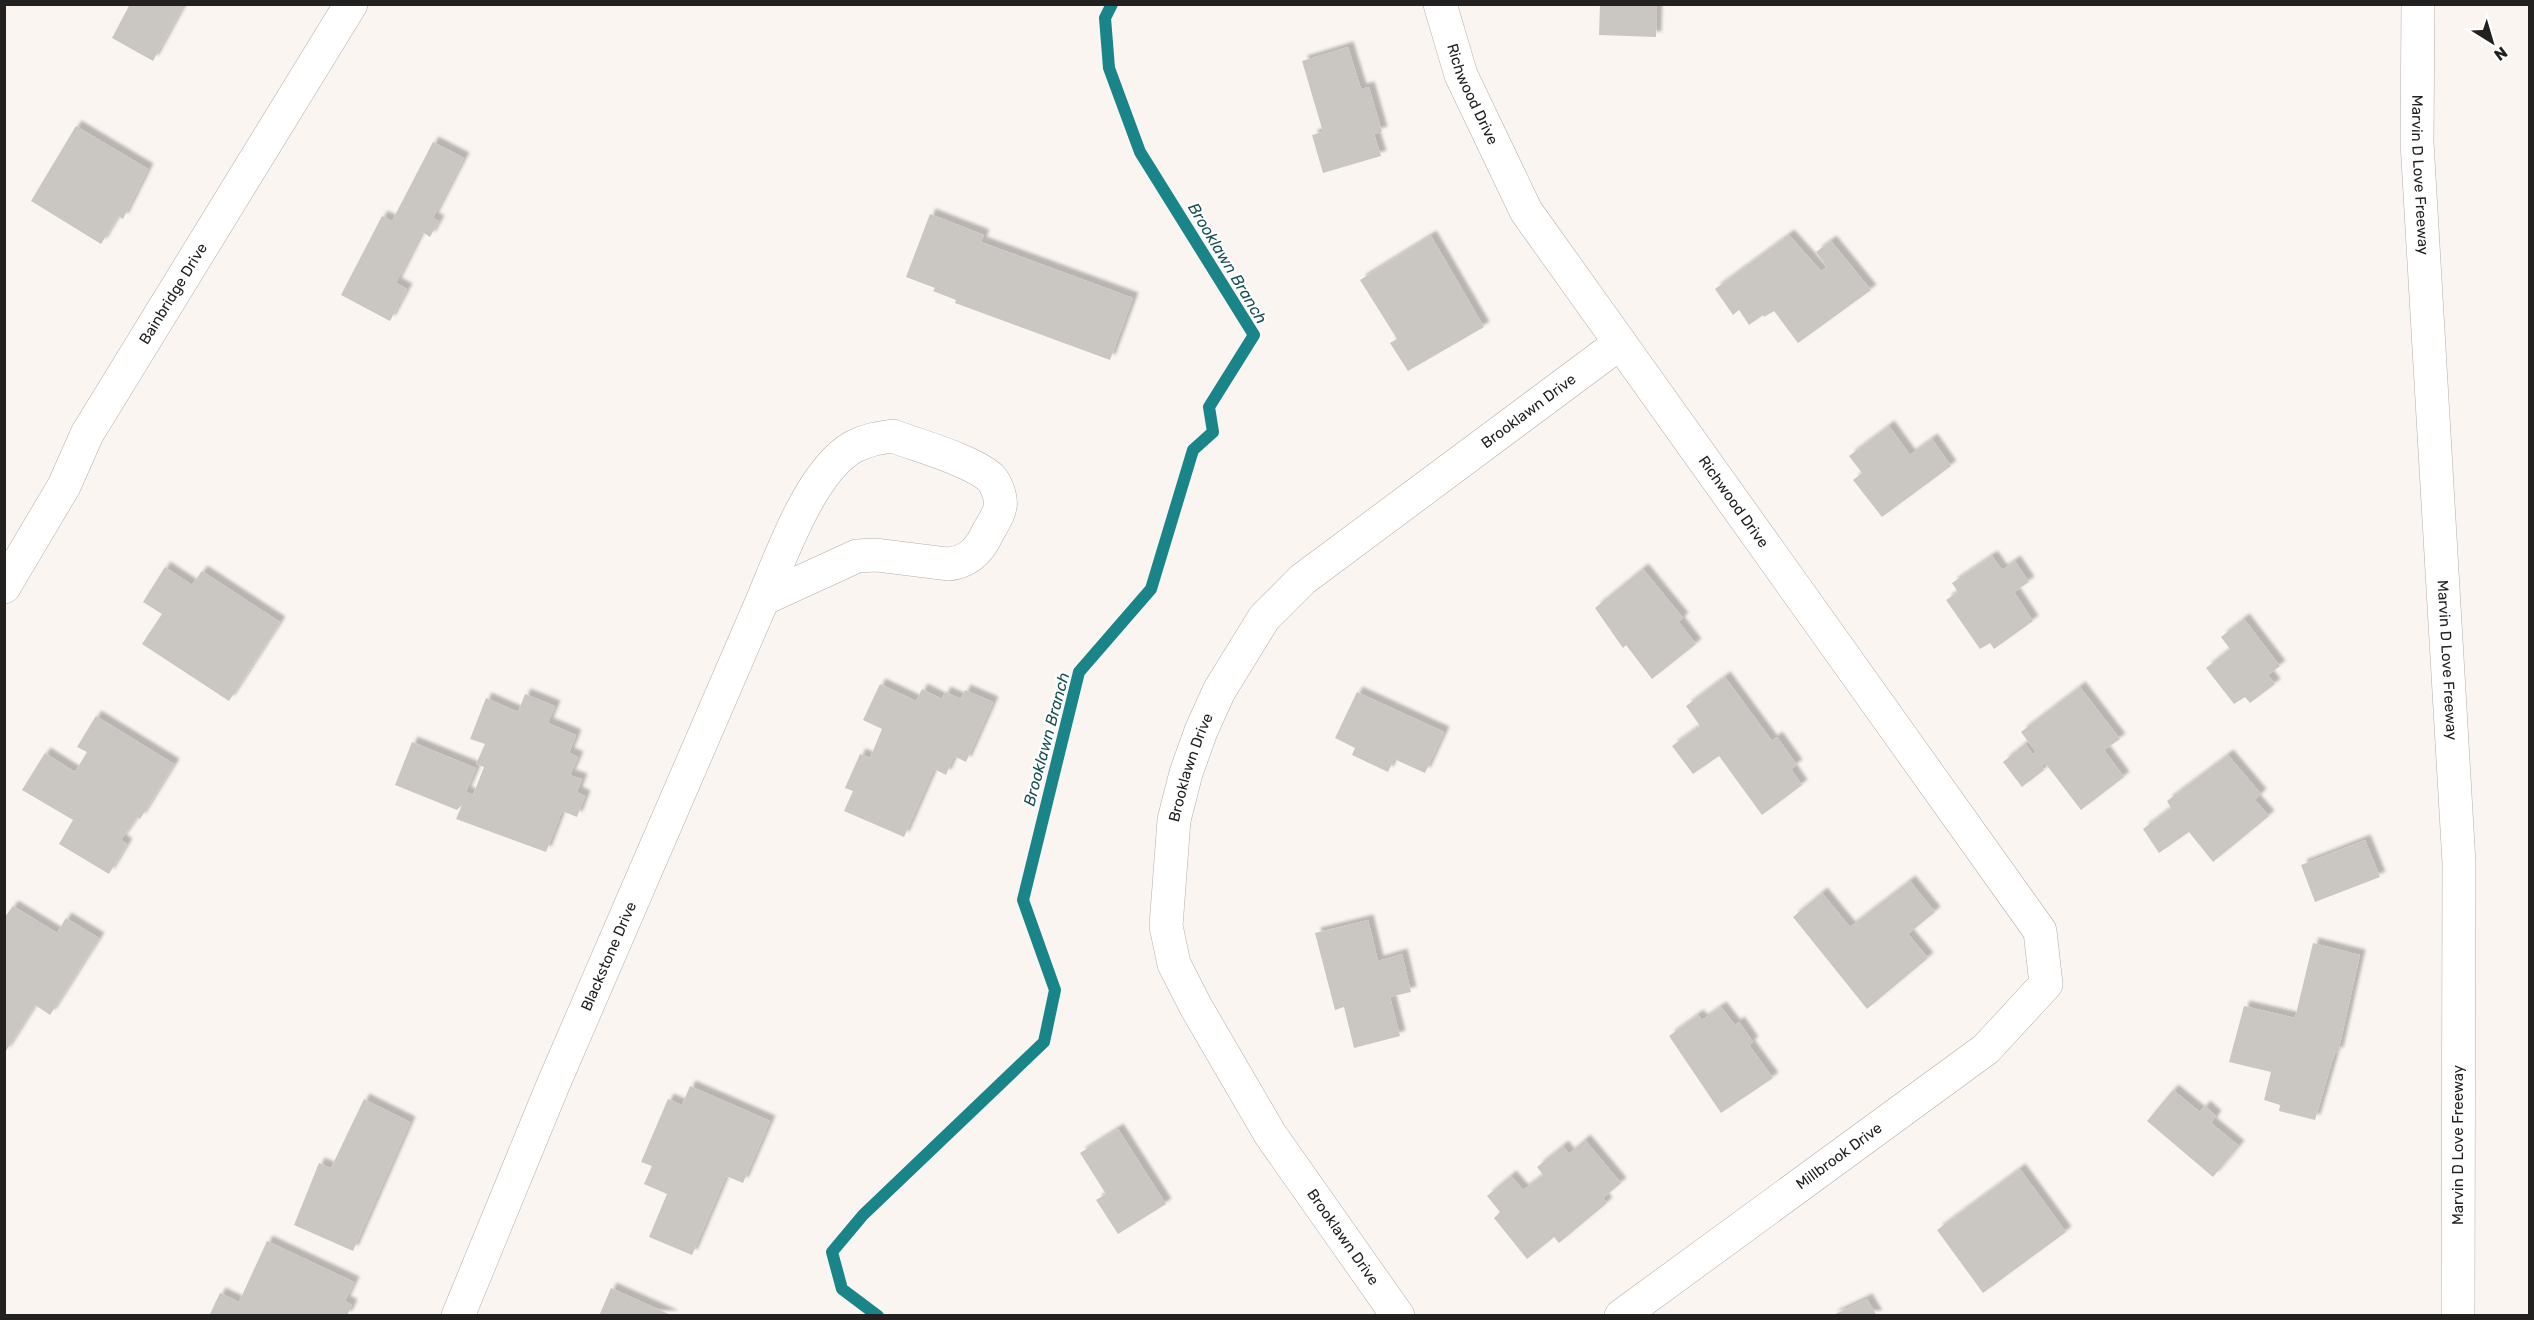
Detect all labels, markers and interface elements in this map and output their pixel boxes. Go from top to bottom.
north arrow [2462,12,2522,72]
street label: Richwood Drive [1443,41,1502,148]
text: N [2490,43,2511,65]
street label: Marvin D Love Freeway [2408,95,2433,256]
water label: Brooklawn Branch [1184,199,1271,327]
street label: Bainbridge Drive [135,240,211,348]
street label: Brooklawn Drive [1478,370,1579,452]
street label: Richwood Drive [1695,452,1772,551]
street label: Marvin D Love Freeway [2434,580,2461,741]
water label: Brooklawn Branch [1020,670,1073,808]
street label: Brooklawn Drive [1165,710,1217,824]
street label: Blackstone Drive [577,899,640,1014]
street label: Marvin D Love Freeway [2449,1065,2467,1225]
street label: Millbrook Drive [1792,1119,1886,1193]
street label: Brooklawn Drive [1303,1185,1383,1289]

